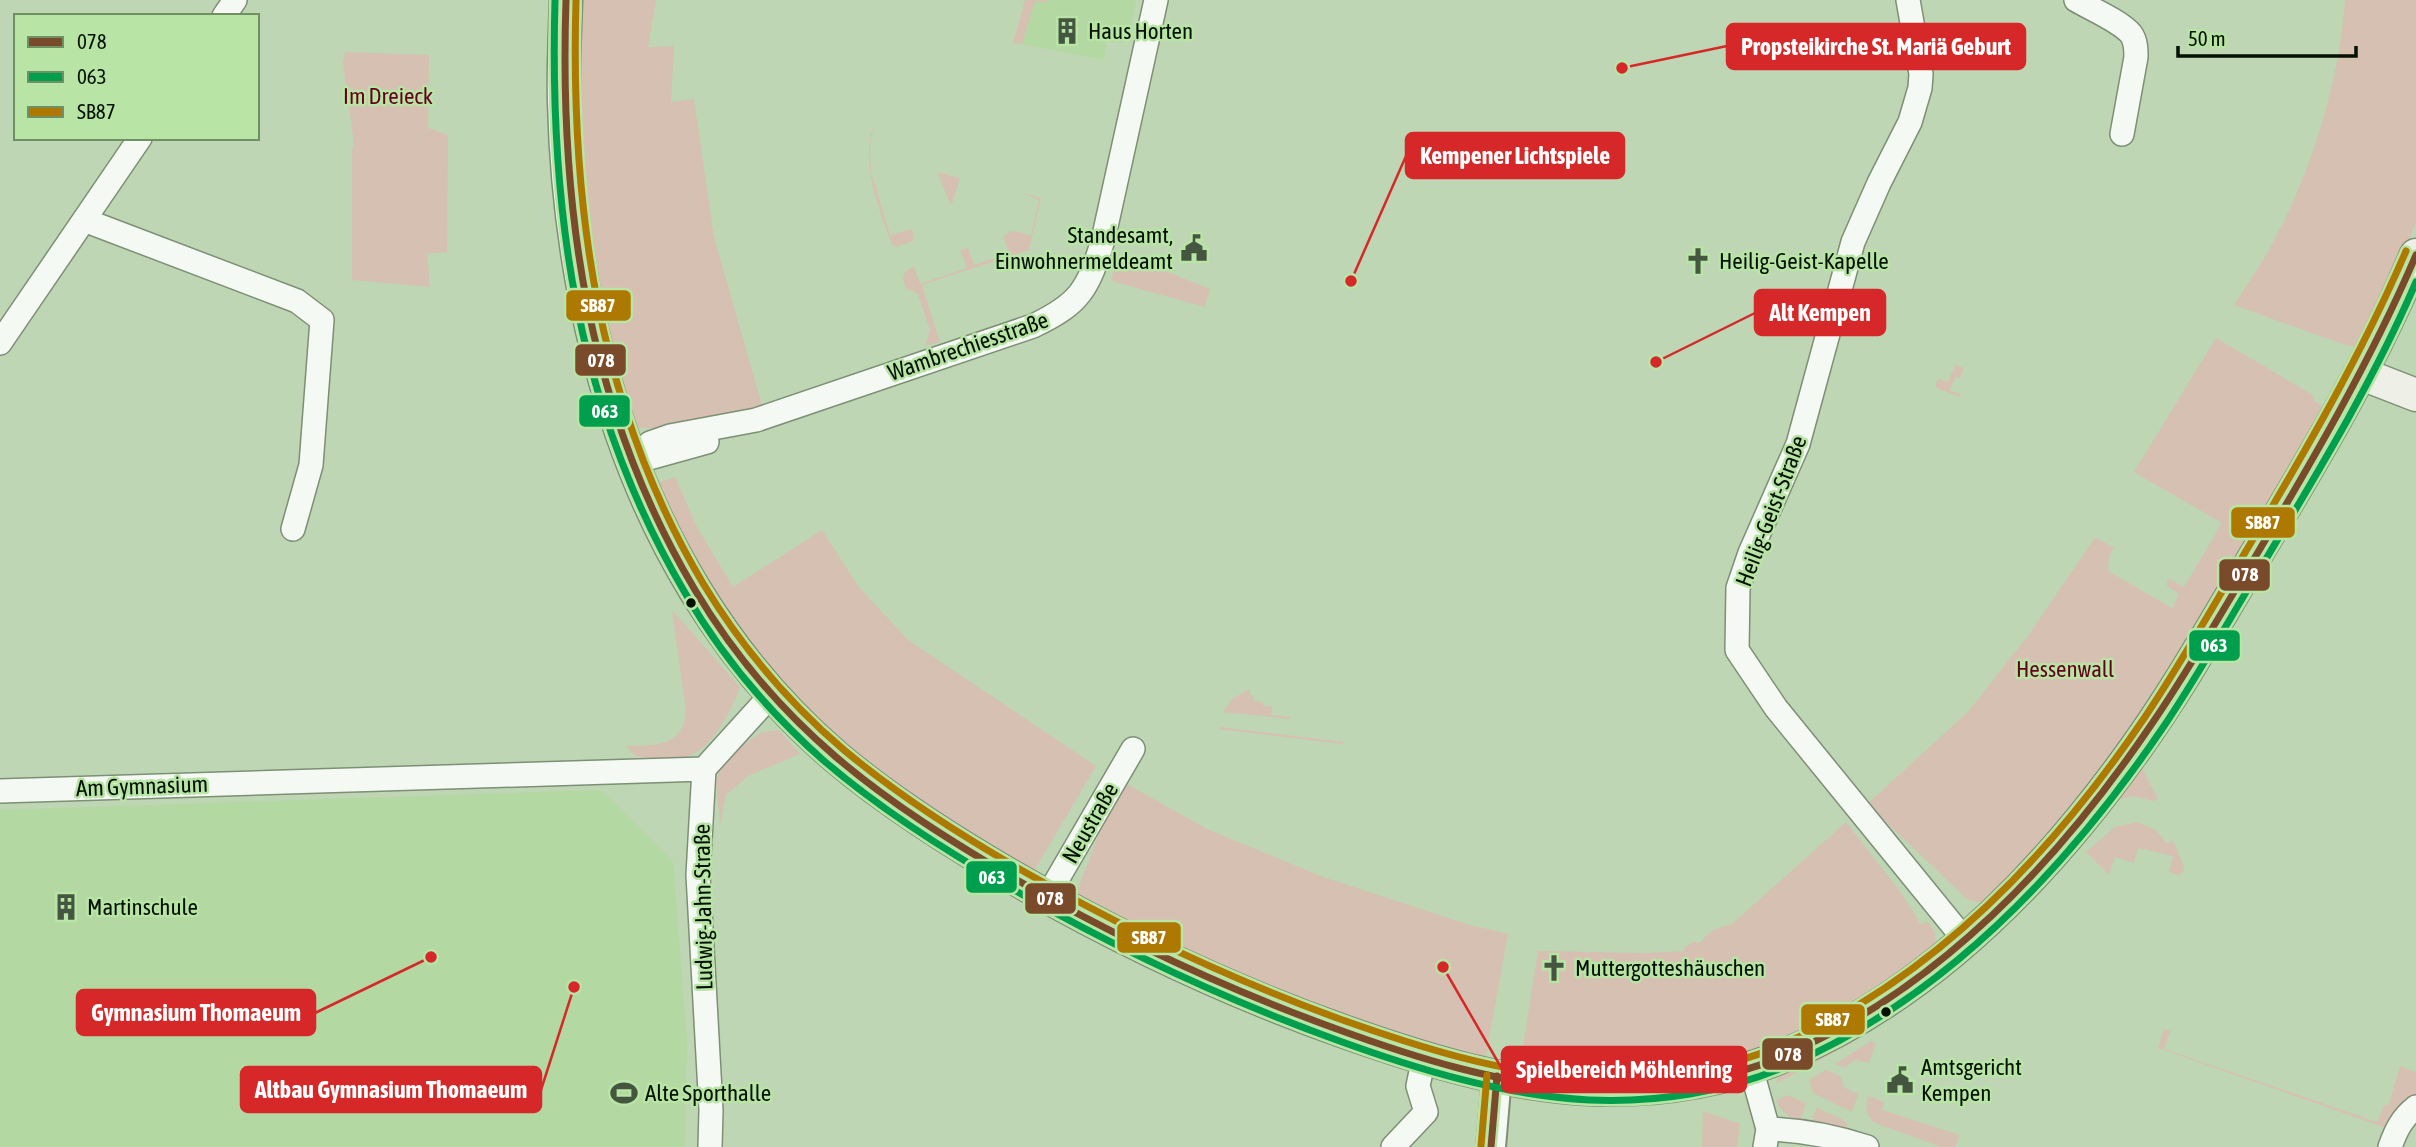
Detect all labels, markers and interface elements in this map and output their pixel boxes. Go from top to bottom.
legend [14,14,259,140]
scale bar [2178,14,2356,58]
building icon: Haus Horten [1052,16,1082,46]
place label: Haus Horten [1088,18,1193,44]
callout: Propsteikirche St. Mariä Geburt [1727,24,2025,69]
text: 50 m [2188,26,2226,50]
text: 078 [77,29,107,53]
text: Propsteikirche St. Mariä Geburt [1741,33,2011,60]
text: 063 [77,64,107,88]
park label: Im Dreieck [343,83,433,109]
text: SB87 [77,99,116,123]
callout: Kempener Lichtspiele [1406,133,1624,178]
text: Kempener Lichtspiele [1420,142,1610,169]
place label: Standesamt, Einwohnermeldeamt [995,222,1173,274]
public building icon: Standesamt, Einwohnermeldeamt [1179,233,1209,263]
church icon: Heilig-Geist-Kapelle [1683,246,1713,276]
place label: Heilig-Geist-Kapelle [1719,248,1889,274]
line badge: SB87 [565,289,632,322]
callout: Alt Kempen [1755,290,1885,335]
text: SB87 [581,294,615,316]
text: Alt Kempen [1768,299,1871,326]
street label: Wambrechiesstraße [884,306,1052,386]
line badge: 078 [574,343,627,377]
text: 078 [588,349,614,371]
line badge: 063 [578,394,631,428]
text: 063 [592,400,618,422]
street label: Heilig-Geist-Straße [1730,432,1812,590]
line badge: SB87 [2230,506,2296,539]
text: SB87 [2246,511,2280,533]
line badge: 078 [2218,558,2271,592]
text: 078 [2232,563,2258,585]
unlabelled marker [684,596,698,610]
line badge: 063 [2188,629,2241,662]
text: 063 [2201,634,2227,656]
park label: Hessenwall [2016,656,2114,682]
street label: Am Gymnasium [76,771,208,801]
street label: Neustraße [1057,778,1123,868]
street label: Ludwig-Jahn-Straße [689,824,717,990]
line badge: 063 [965,860,1018,894]
text: 063 [979,866,1005,888]
line badge: 078 [1024,882,1077,915]
text: 078 [1037,887,1063,909]
building icon: Martinschule [51,892,81,922]
place label: Martinschule [87,894,198,920]
line badge: SB87 [1116,921,1182,954]
text: SB87 [1132,926,1166,948]
church icon: Muttergotteshäuschen [1539,953,1569,983]
place label: Muttergotteshäuschen [1575,955,1765,981]
callout: Gymnasium Thomaeum [77,990,315,1035]
text: Gymnasium Thomaeum [91,999,301,1026]
line badge: SB87 [1800,1003,1866,1036]
unlabelled marker [1879,1005,1893,1019]
text: SB87 [1816,1008,1850,1030]
line badge: 078 [1761,1037,1814,1071]
text: 078 [1775,1043,1801,1065]
callout: Spielbereich Möhlenring [1502,1047,1746,1092]
place label: Amtsgericht Kempen [1921,1054,2022,1106]
text: Spielbereich Möhlenring [1516,1056,1733,1083]
public building icon: Amtsgericht Kempen [1885,1065,1915,1095]
callout: Altbau Gymnasium Thomaeum [241,1067,541,1112]
text: Altbau Gymnasium Thomaeum [254,1076,527,1103]
sports icon: Alte Sporthalle [609,1078,639,1108]
place label: Alte Sporthalle [645,1080,771,1106]

